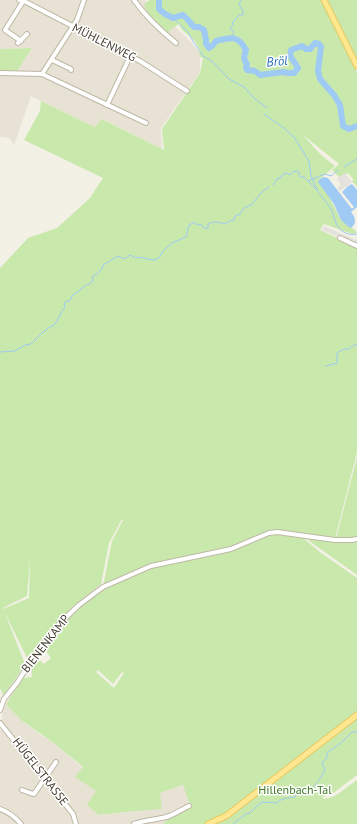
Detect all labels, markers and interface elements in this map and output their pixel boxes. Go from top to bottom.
street label: MÜHLENWEG [70,21,138,65]
water label: Bröl [266,53,288,71]
street label: BIENENKAMP [19,612,73,676]
street label: HÜGELSTRASSE [9,735,71,809]
park label: Hillenbach-Tal [258,784,332,798]

